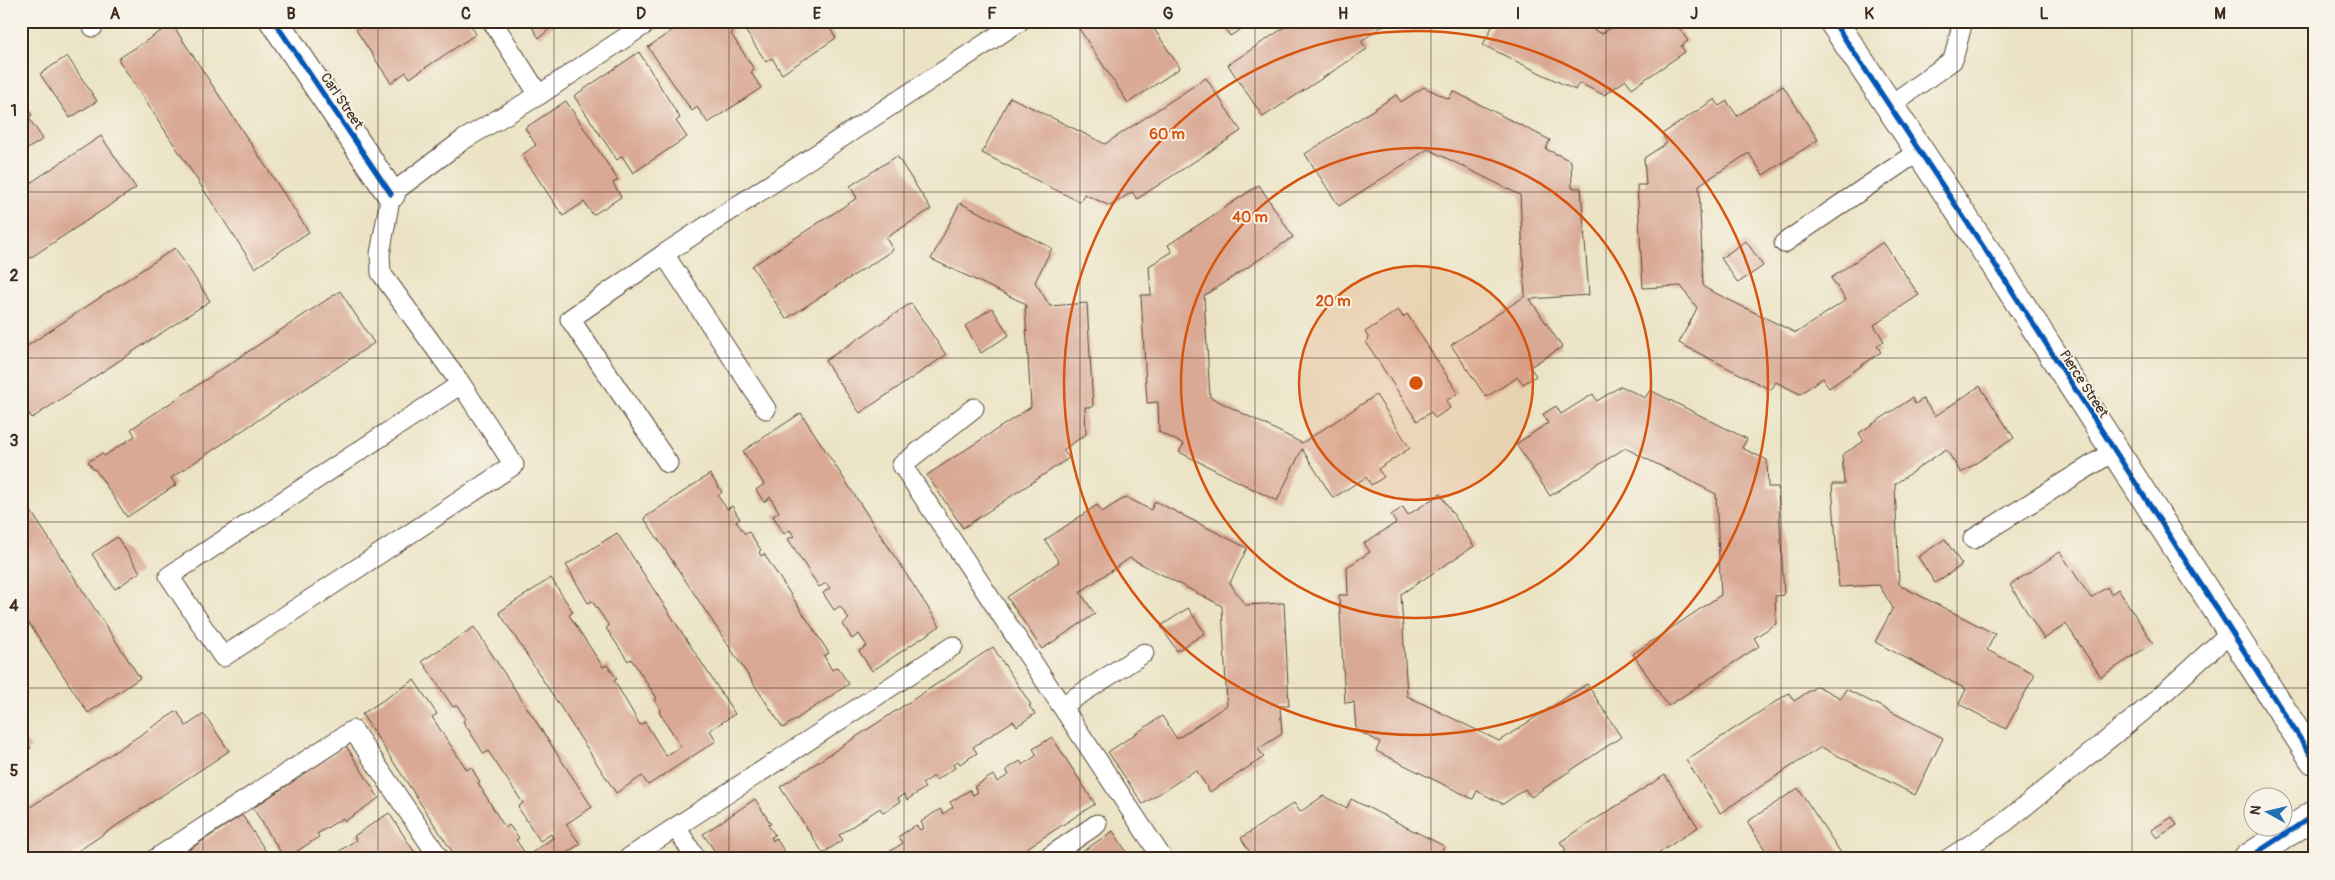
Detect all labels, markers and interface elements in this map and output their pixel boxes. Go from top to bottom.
text: A [110,4,121,24]
text: B [286,4,296,24]
text: C [461,4,471,24]
text: D [636,4,646,24]
text: E [813,4,822,24]
text: F [987,4,997,24]
text: G [1163,4,1174,24]
text: H [1338,4,1348,24]
text: I [1516,4,1520,24]
text: J [1690,4,1698,24]
text: K [1864,4,1874,24]
text: L [2039,4,2049,24]
text: M [2214,4,2226,24]
street label: Carl Street [317,70,367,133]
text: 1 [11,101,17,121]
text: 60 m [1149,125,1185,144]
text: 40 m [1232,208,1268,227]
text: 2 [10,266,19,286]
text: 20 m [1315,292,1351,311]
street label: Pierce Street [2056,347,2112,421]
centre of rings [1407,374,1425,392]
text: 3 [10,431,19,451]
text: 4 [9,596,19,616]
text: 5 [10,761,19,781]
north arrow [2242,788,2292,838]
text: N [2247,804,2265,816]

